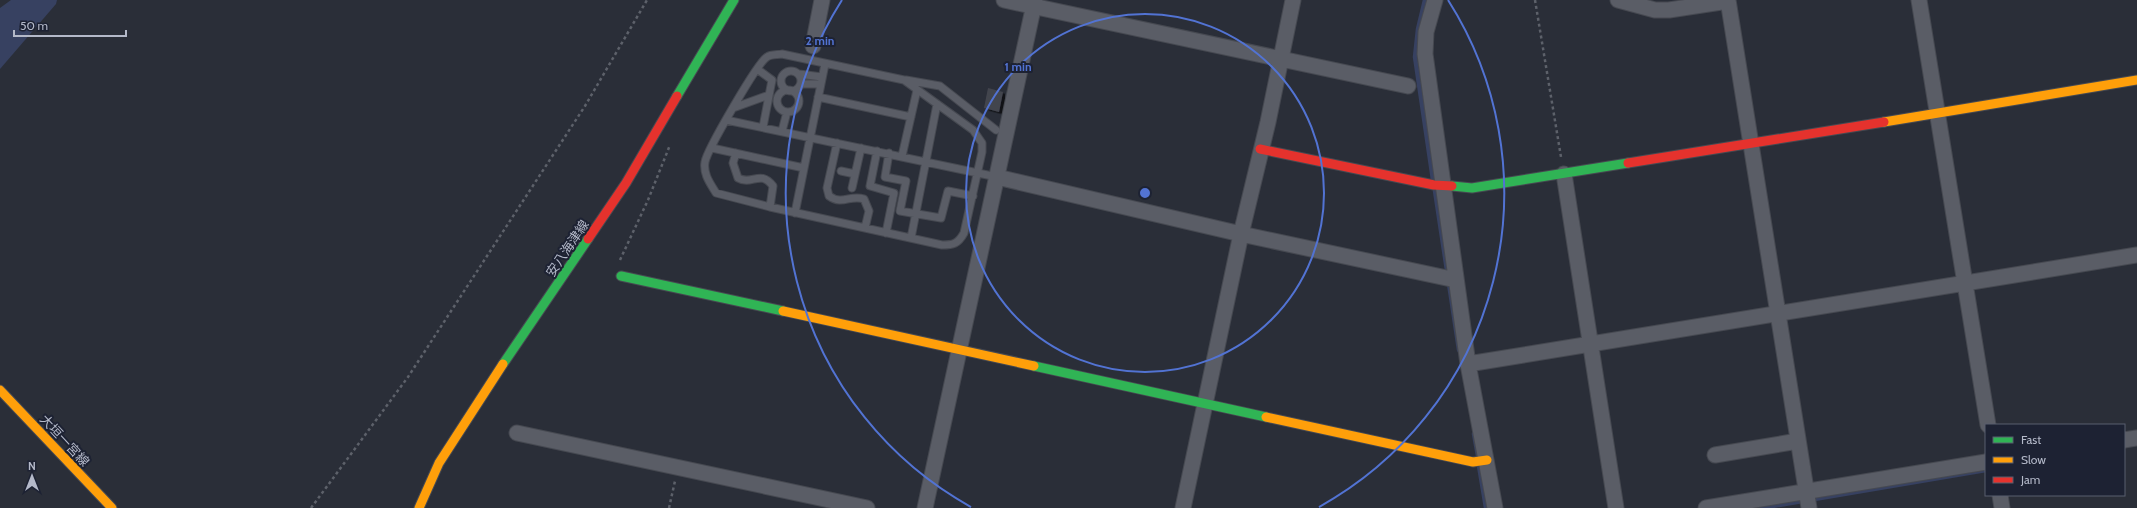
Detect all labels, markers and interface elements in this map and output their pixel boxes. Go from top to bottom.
scale bar [14,12,126,38]
text: 50 m [20,18,48,33]
text: 2 min [806,33,834,48]
text: 1 min [1004,59,1032,74]
centre of rings [1138,186,1152,200]
street label: 安八海津線 [542,217,592,279]
street label: 大垣一宮線 [37,411,93,469]
legend [1985,424,2125,496]
text: Fast [2021,432,2041,447]
text: Slow [2021,452,2046,467]
north arrow [12,456,52,496]
text: N [28,459,36,473]
text: Jam [2020,472,2040,487]

